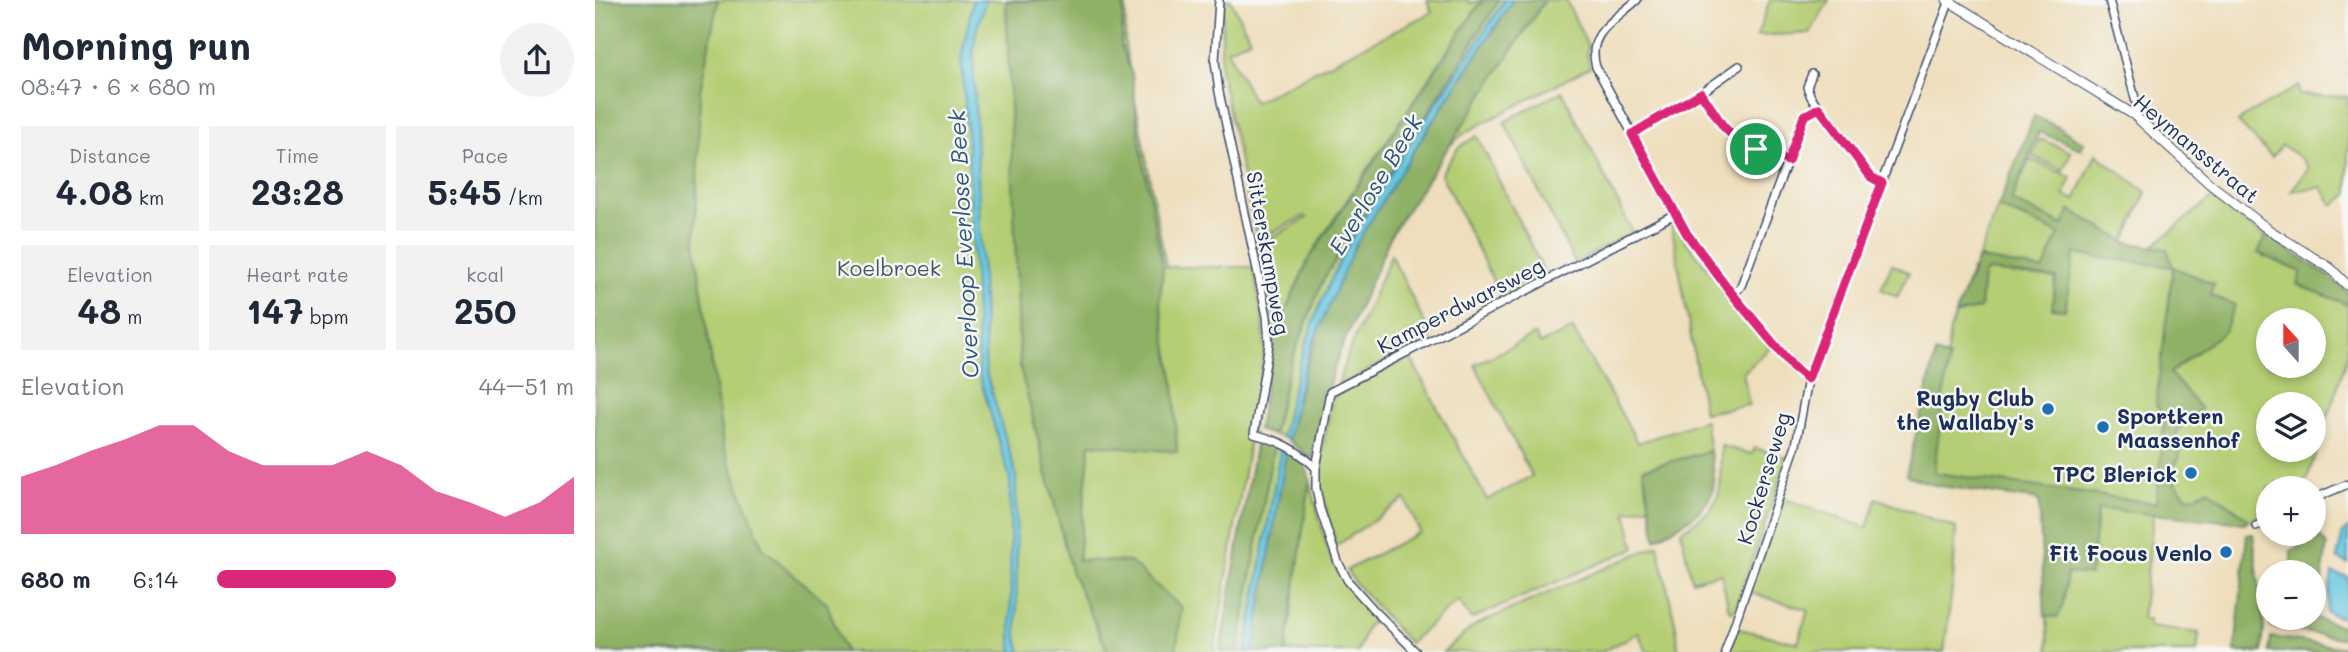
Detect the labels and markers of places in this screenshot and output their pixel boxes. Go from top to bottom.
pin [1726,119,1786,179]
place label: Rugby Club the Wallaby's [1896,384,2034,436]
marker: Rugby Club the Wallaby's [2040,401,2056,417]
place label: Sportkern Maassenhof [2117,402,2240,453]
marker: Sportkern Maassenhof [2095,419,2111,435]
place label: TPC Blerick [2053,460,2177,487]
marker: TPC Blerick [2183,465,2199,481]
place label: Fit Focus Venlo [2049,539,2212,566]
marker: Fit Focus Venlo [2218,544,2234,560]

